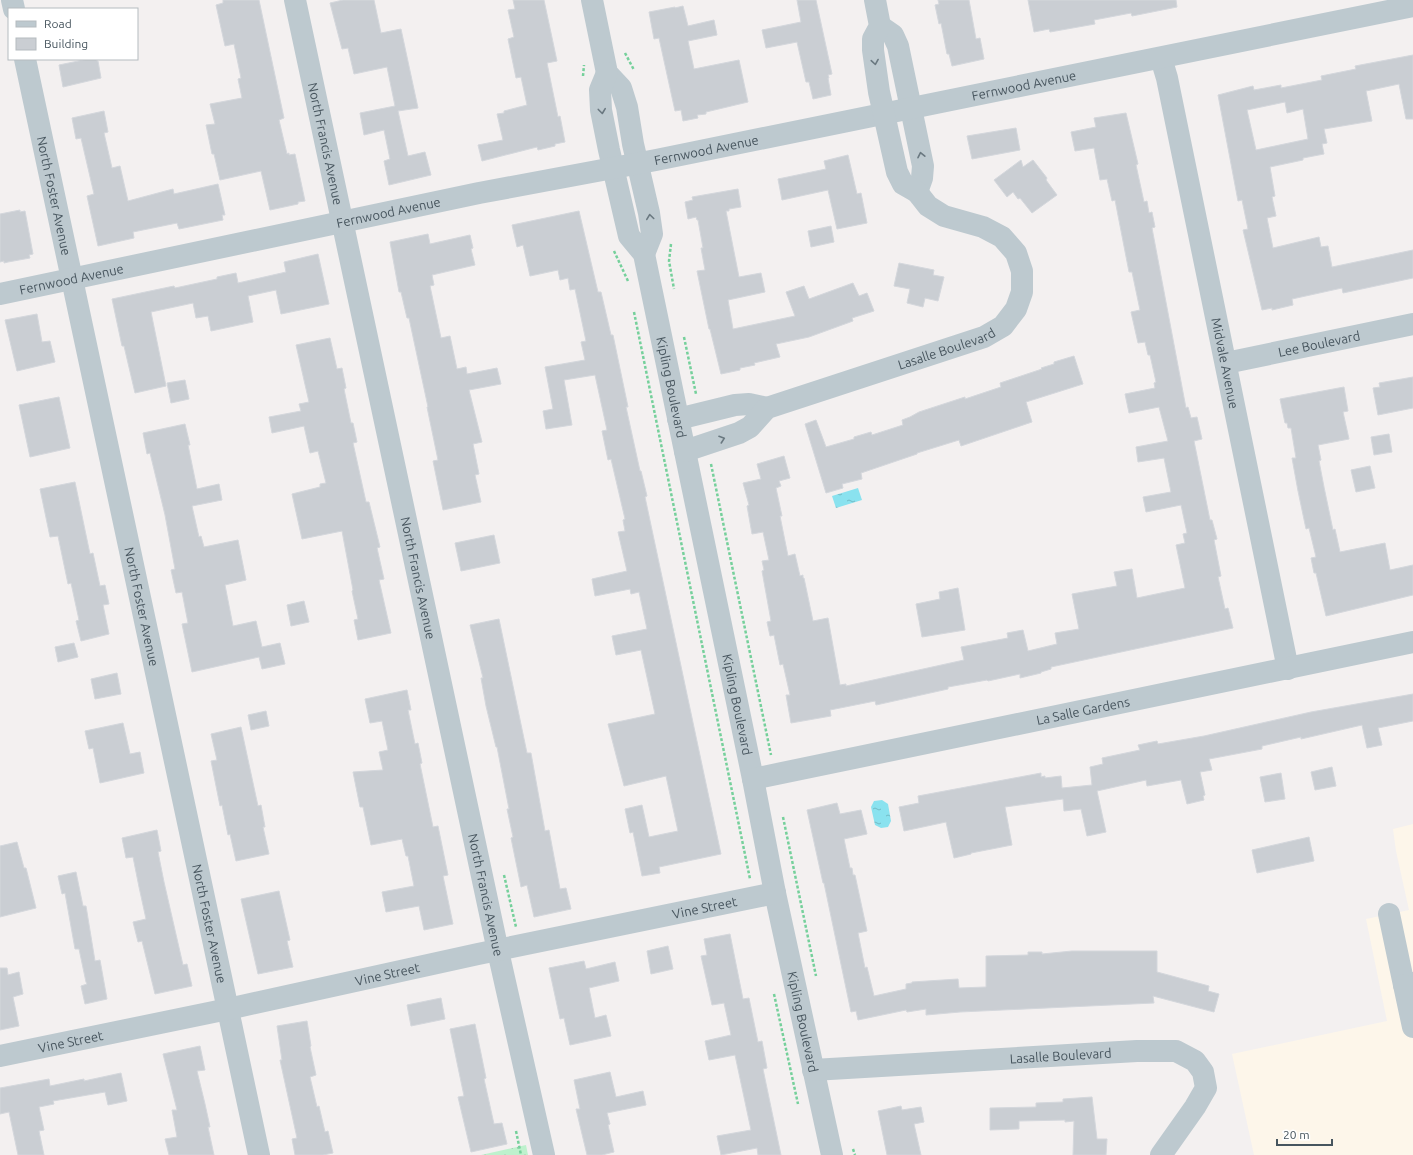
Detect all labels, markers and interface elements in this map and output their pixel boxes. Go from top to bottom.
legend [8,8,138,60]
text: Road [44,17,72,30]
text: Building [44,37,88,50]
one-way arrow [870,59,879,66]
street label: Fernwood Avenue [970,68,1077,103]
street label: North Francis Avenue [306,81,346,206]
one-way arrow [597,108,606,114]
street label: Fernwood Avenue [653,132,760,167]
street label: North Foster Avenue [35,135,74,257]
one-way arrow [917,151,925,158]
street label: Fernwood Avenue [335,194,442,230]
one-way arrow [646,214,655,220]
street label: Fernwood Avenue [18,261,125,297]
street label: Midvale Avenue [1209,316,1242,410]
street label: Lasalle Boulevard [896,325,998,372]
street label: Lee Boulevard [1277,328,1361,359]
street label: Kipling Boulevard [654,335,689,439]
one-way arrow [718,435,725,444]
street label: North Francis Avenue [399,516,438,640]
street label: North Foster Avenue [122,546,161,668]
street label: Kipling Boulevard [720,653,755,756]
street label: La Salle Gardens [1035,694,1131,727]
street label: North Francis Avenue [466,832,506,957]
street label: North Foster Avenue [190,863,229,984]
street label: Vine Street [671,894,738,921]
street label: Vine Street [354,960,421,988]
street label: Kipling Boulevard [785,970,821,1074]
street label: Vine Street [37,1028,104,1055]
street label: Lasalle Boulevard [1009,1046,1112,1065]
scale bar [1277,1121,1332,1147]
text: 20 m [1283,1128,1310,1141]

